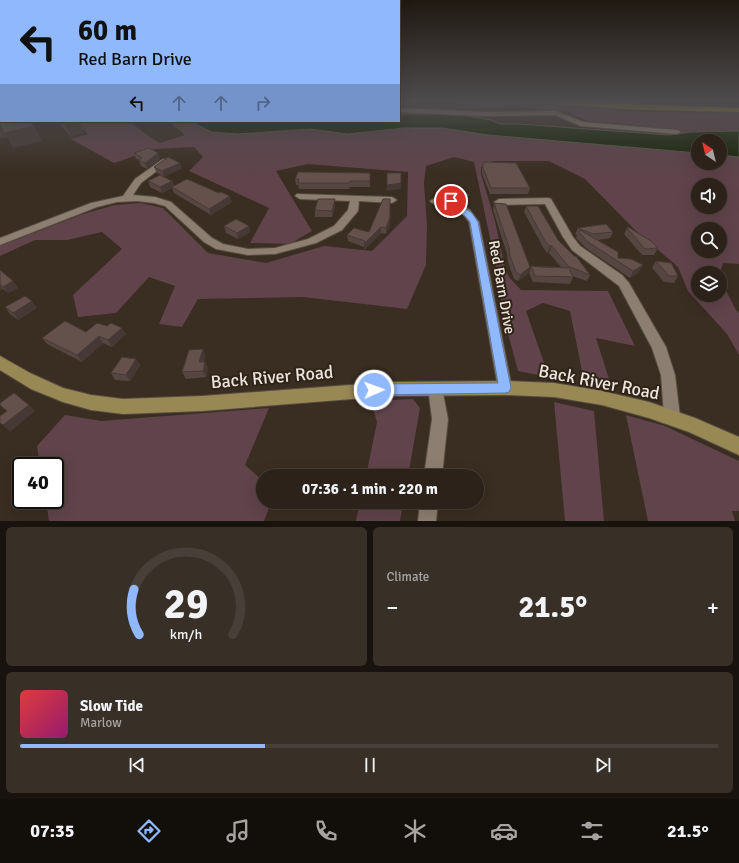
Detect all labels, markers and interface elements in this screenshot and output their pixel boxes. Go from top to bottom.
text: 60 m [78,14,137,48]
icon: left [12,16,64,68]
text: Red Barn Drive [78,48,192,70]
icon: left [126,92,148,114]
icon: ahead [168,92,190,114]
icon: ahead [210,92,232,114]
icon: right [252,92,274,114]
north arrow [691,134,727,170]
map controls [691,134,727,302]
button: sound [691,178,727,214]
pin [434,184,468,218]
icon: arrive [440,190,462,212]
button: search [691,222,727,258]
street label: Red Barn Drive [485,239,519,335]
button: layers [691,266,727,302]
street label: Back River Road [537,359,661,405]
street label: Back River Road [210,361,334,393]
position arrow [353,369,395,411]
speed limit sign: 40 [12,457,64,509]
text: 07:36 · 1 min · 220 m [302,480,438,498]
text: Climate [387,569,429,585]
text: 29 [164,578,209,629]
text: 21.5° [518,589,587,626]
text: − [387,594,398,621]
text: + [707,594,719,621]
text: km/h [170,625,202,642]
text: Slow Tide [80,697,143,715]
text: Marlow [80,715,122,731]
icon: previous [126,754,148,776]
icon: pause [359,754,381,776]
icon: next [592,754,614,776]
icon: directions [135,817,163,845]
icon: music [224,817,252,845]
icon: phone [312,817,340,845]
icon: climate [401,817,429,845]
icon: car [490,817,518,845]
icon: filters [578,817,606,845]
text: 07:35 [30,820,75,842]
text: 21.5° [667,820,709,842]

